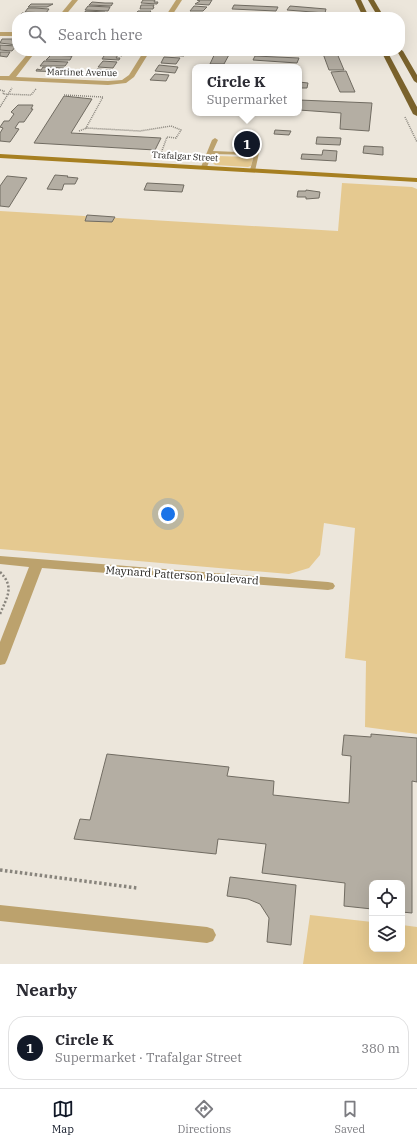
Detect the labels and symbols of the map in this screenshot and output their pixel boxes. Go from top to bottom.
street label: Martinet Avenue [47,66,117,78]
pin: 1 [234,129,260,159]
street label: Trafalgar Street [152,149,218,163]
your location [158,504,178,524]
street label: Maynard Patterson Boulevard [105,563,259,587]

